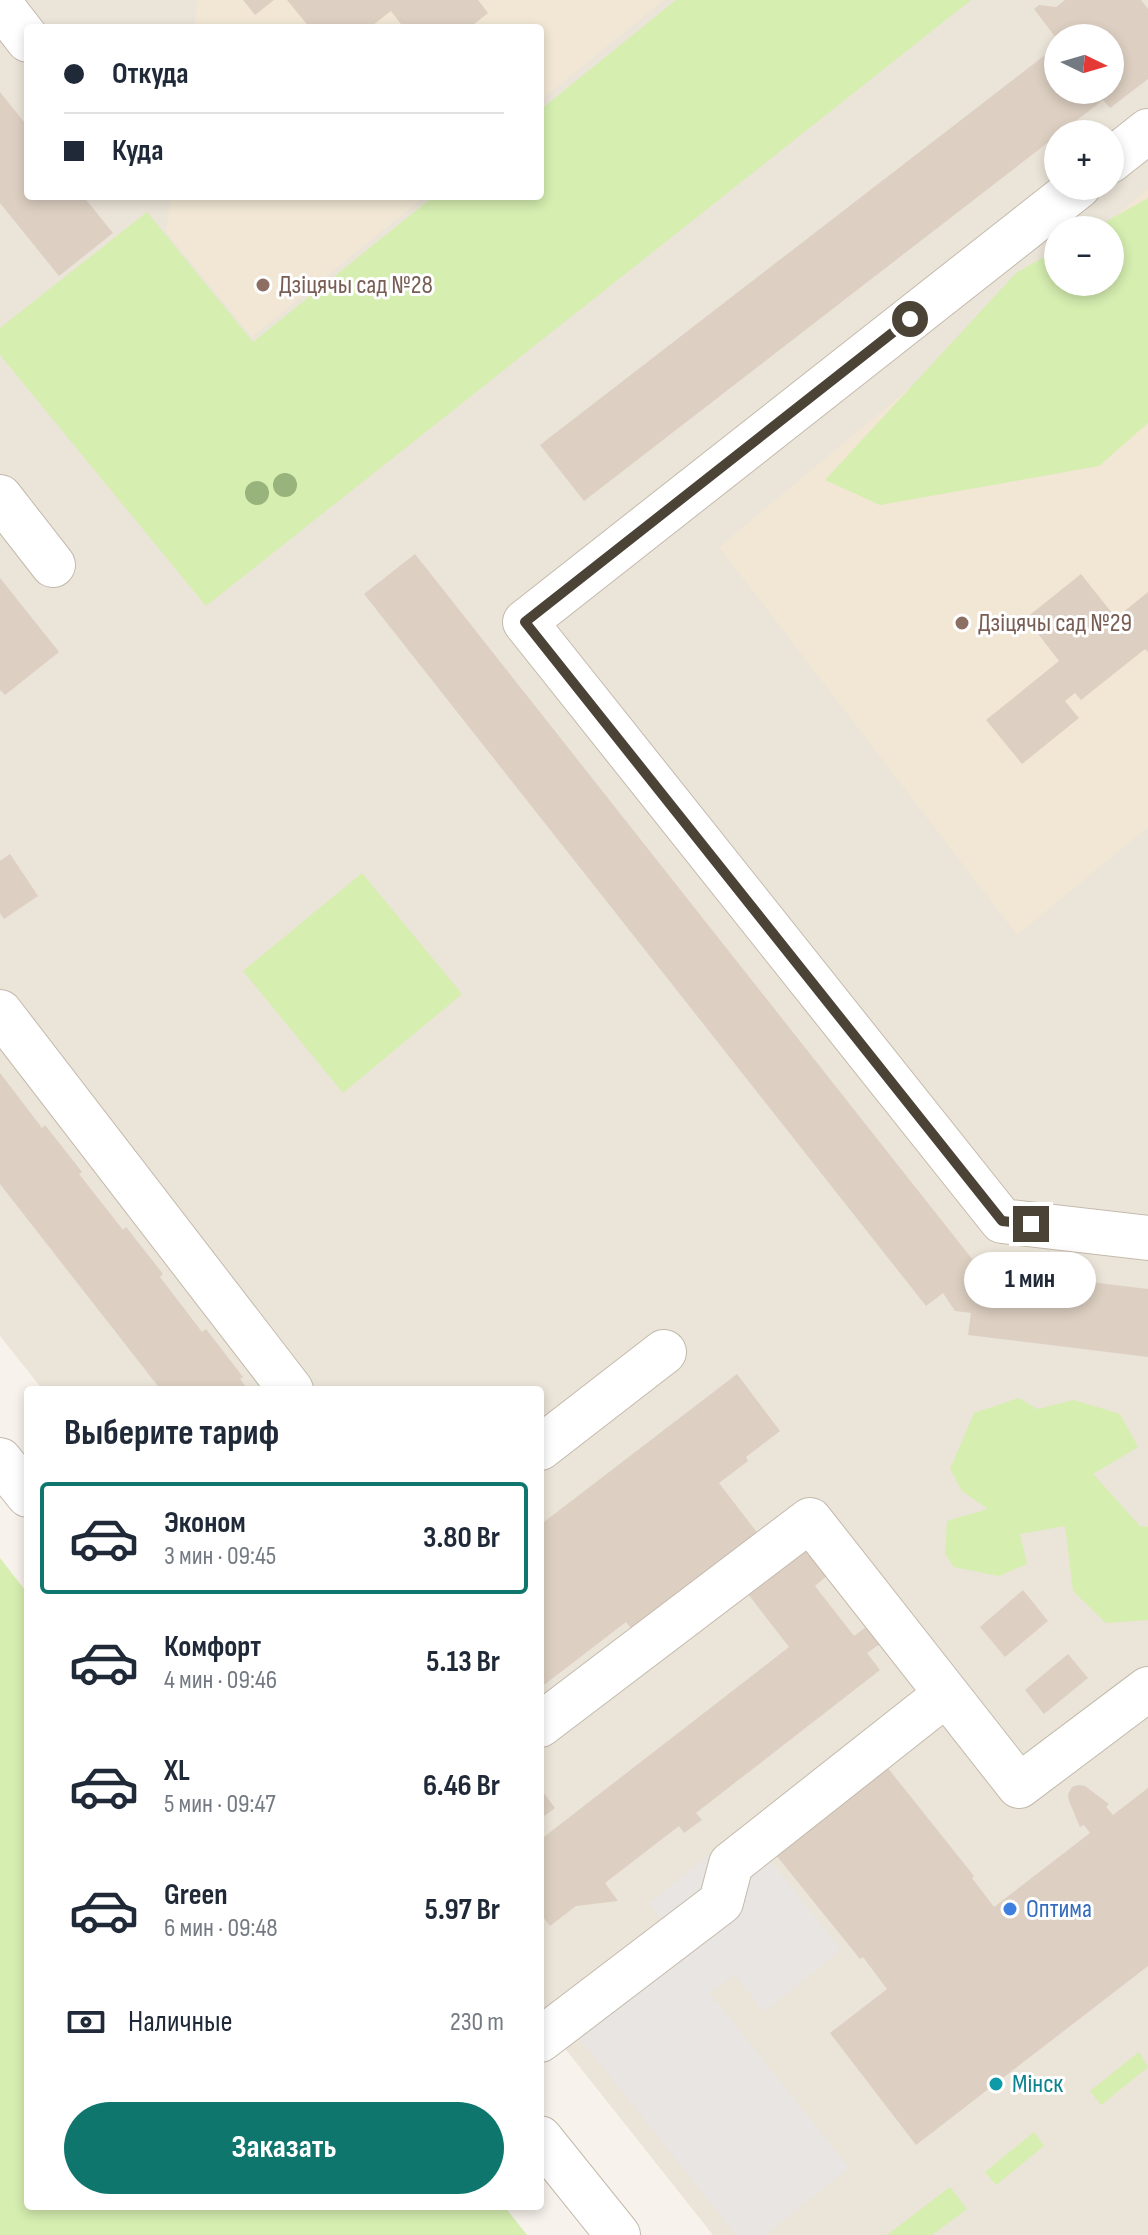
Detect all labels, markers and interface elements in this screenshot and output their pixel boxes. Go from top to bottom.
north arrow [1044,24,1124,104]
map controls [1044,24,1124,296]
text: Откуда [112,56,189,92]
button: + [1044,120,1124,200]
text: Куда [112,133,163,169]
button: − [1044,216,1124,296]
place label: Дзіцячы сад №28 [279,270,433,301]
marker: Дзіцячы сад №28 [254,276,272,294]
route start [892,301,928,337]
place label: Дзіцячы сад №29 [978,608,1132,639]
marker: Дзіцячы сад №29 [953,614,971,632]
route end [1013,1206,1049,1242]
callout: 1 мин [965,1252,1097,1308]
text: 1 мин [1005,1264,1055,1295]
text: Выберите тариф [64,1412,279,1455]
icon: car [68,1502,140,1574]
text: Эконом [164,1505,246,1541]
text: 3.80 Br [423,1520,500,1556]
text: 3 мин · 09:45 [164,1541,276,1572]
icon: car [68,1626,140,1698]
text: Комфорт [164,1629,261,1665]
text: 5.13 Br [426,1644,500,1680]
text: 4 мин · 09:46 [164,1665,277,1696]
icon: car [68,1750,140,1822]
text: XL [164,1753,190,1789]
text: 6.46 Br [423,1768,500,1804]
text: 5 мин · 09:47 [164,1789,276,1820]
icon: car [68,1874,140,1946]
text: Green [164,1877,228,1913]
text: 5.97 Br [425,1892,500,1928]
place label: Оптима [1026,1894,1092,1925]
marker: Оптима [1001,1900,1019,1918]
text: 6 мин · 09:48 [164,1913,278,1944]
icon: cash [64,2000,108,2044]
text: Наличные [128,2004,233,2040]
text: 230 m [450,2007,504,2038]
place label: Мінск [1012,2069,1063,2100]
marker: Мінск [987,2075,1005,2093]
button: Заказать [64,2102,504,2194]

